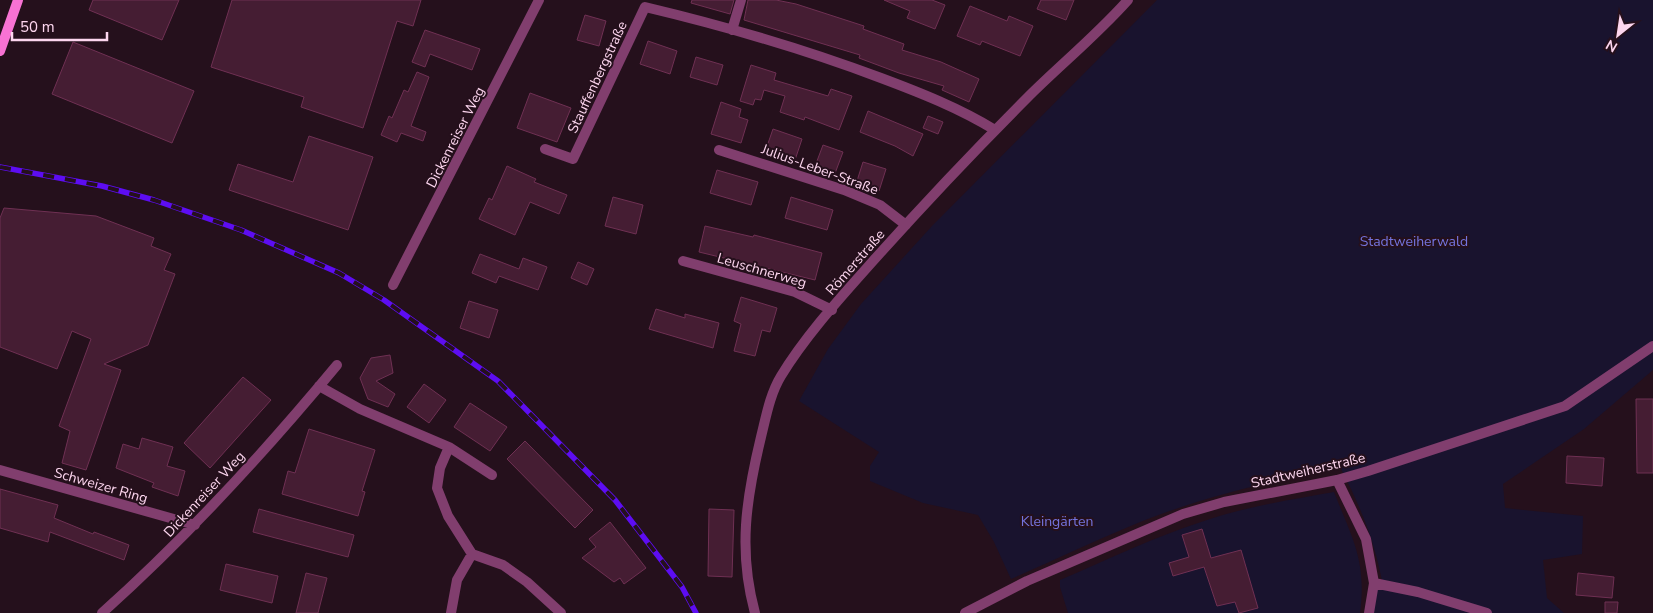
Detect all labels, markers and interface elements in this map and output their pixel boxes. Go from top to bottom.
scale bar [12,10,108,42]
north arrow [1593,10,1643,60]
text: 50 m [20,17,55,37]
street label: Stauffenbergstraße [563,18,632,136]
text: N [1602,35,1621,57]
street label: Dickenreiser Weg [422,83,489,191]
street label: Julius-Leber-Straße [758,139,881,199]
street label: Römerstraße [822,225,889,299]
park label: Stadtweiherwald [1360,232,1468,251]
street label: Leuschnerweg [715,249,809,292]
street label: Dickenreiser Weg [160,447,249,541]
street label: Stadtweiherstraße [1249,448,1367,493]
street label: Schweizer Ring [52,463,150,508]
park label: Kleingärten [1021,512,1093,531]

